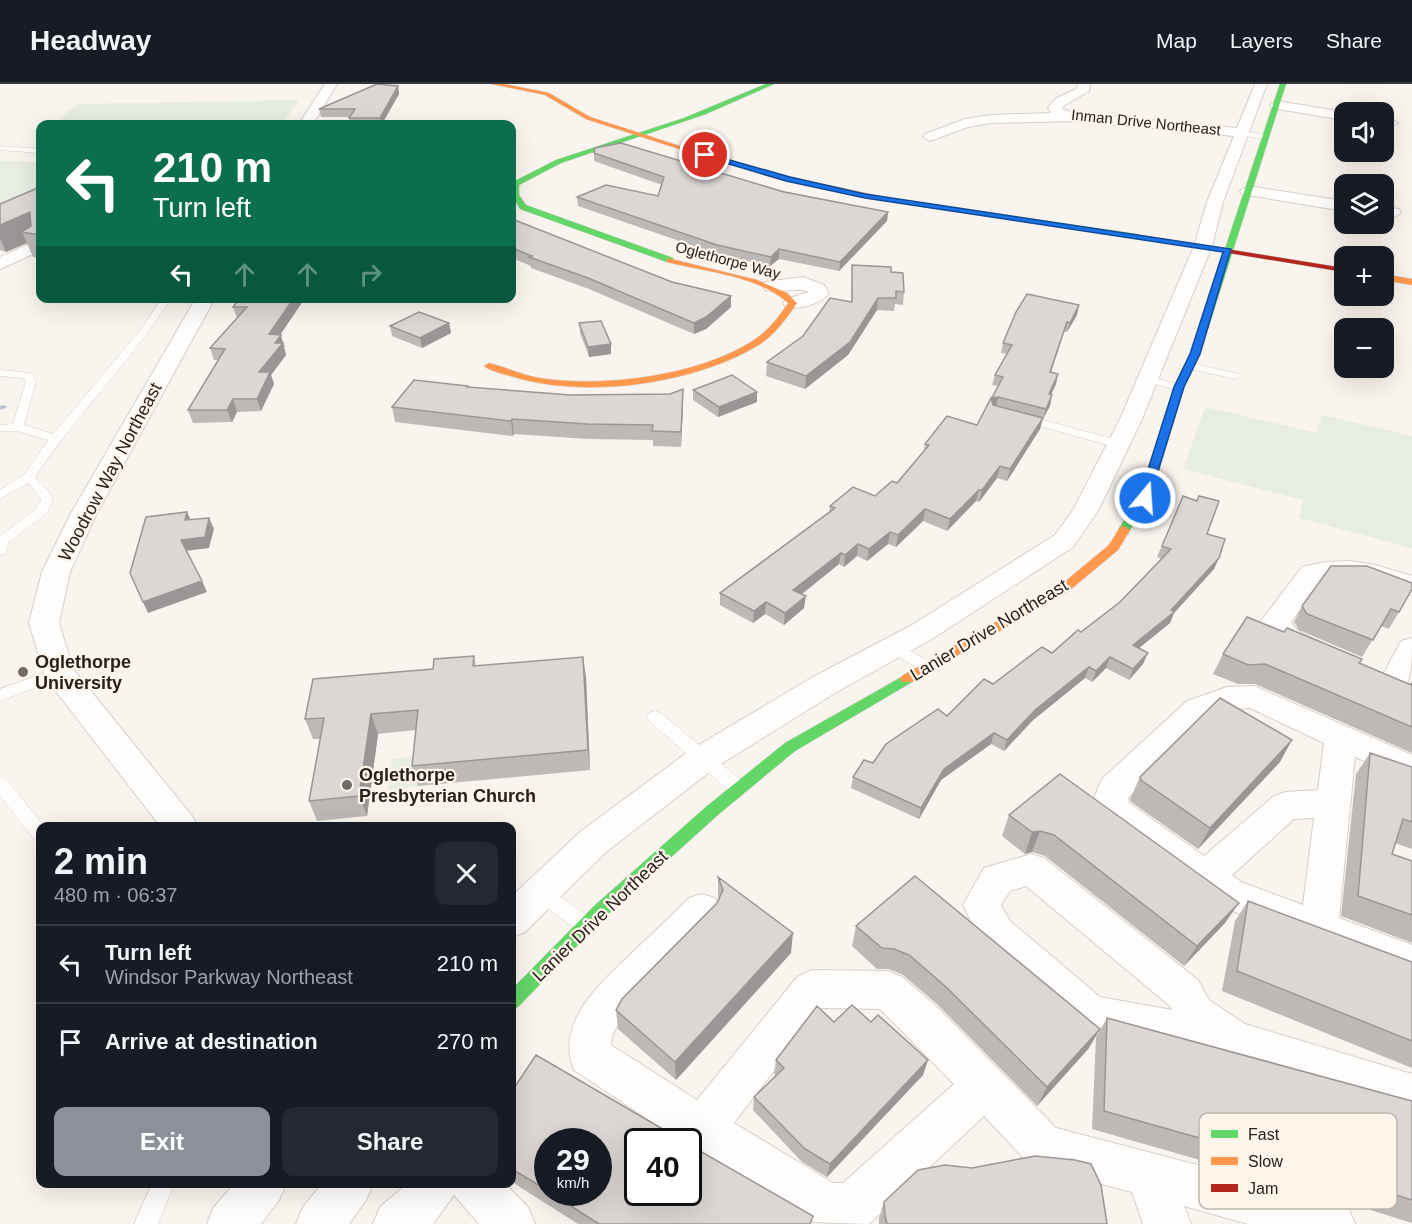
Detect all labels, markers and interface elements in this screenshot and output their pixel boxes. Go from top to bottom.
text: Headway [30,25,151,56]
text: Map [1156,29,1197,52]
text: Layers [1230,29,1293,52]
text: Share [1326,29,1382,52]
map controls [1334,102,1394,378]
button: sound [1334,102,1394,162]
street label: Inman Drive Northeast [1070,106,1222,138]
pin [679,129,730,180]
icon: arrive [688,138,721,171]
icon: left [54,144,132,222]
text: 210 m [153,144,272,191]
button: layers [1334,174,1394,234]
text: Turn left [153,193,251,223]
street label: Oglethorpe Way [674,238,783,282]
button: + [1334,246,1394,306]
icon: left [165,258,198,291]
icon: ahead [228,258,261,291]
icon: ahead [291,258,324,291]
icon: right [354,258,387,291]
button: − [1334,318,1394,378]
street label: Woodrow Way Northeast [54,379,166,565]
position arrow [1113,466,1177,530]
street label: Lanier Drive Northeast [907,575,1071,685]
place label: Oglethorpe University [35,652,131,693]
marker: Oglethorpe University [16,665,30,679]
place label: Oglethorpe Presbyterian Church [359,765,536,806]
marker: Oglethorpe Presbyterian Church [340,778,354,792]
text: 2 min [54,841,148,882]
button: close [435,842,498,905]
street label: Lanier Drive Northeast [528,846,672,986]
text: 480 m · 06:37 [54,884,177,906]
text: Turn left [105,940,191,965]
icon: left [54,948,87,981]
text: 210 m [437,951,498,976]
text: Windsor Parkway Northeast [105,966,353,988]
icon: arrive [54,1026,87,1059]
text: Arrive at destination [105,1029,318,1054]
text: 270 m [437,1029,498,1054]
button: Exit [54,1107,270,1176]
button: Share [282,1107,498,1176]
legend [1199,1113,1397,1209]
text: Fast [1248,1126,1280,1143]
speed limit sign: 40 [624,1128,702,1206]
text: 29 [556,1143,590,1176]
text: Slow [1248,1153,1283,1170]
text: km/h [557,1174,589,1191]
text: Jam [1248,1180,1278,1197]

